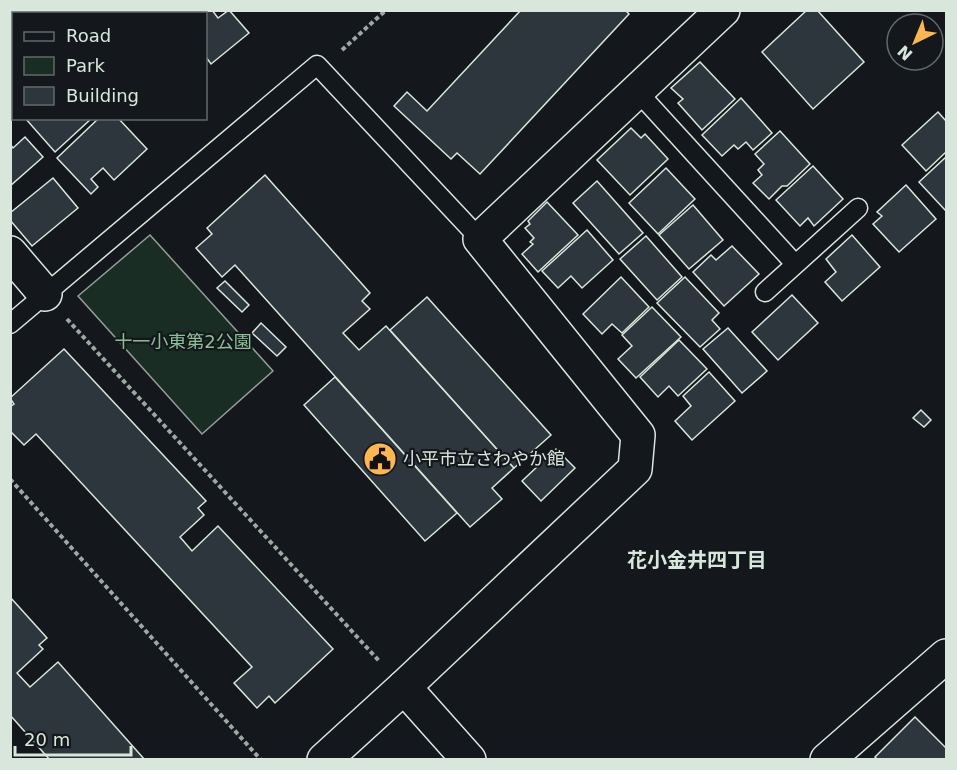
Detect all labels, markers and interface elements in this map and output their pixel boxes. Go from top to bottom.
legend [12,12,207,120]
north arrow [885,12,945,72]
text: Road [66,25,111,46]
text: N [894,41,916,64]
text: Park [66,55,105,76]
text: Building [66,85,139,106]
park label: 十一小東第2公園 [114,331,252,352]
public building icon: 小平市立さわやか館 [362,441,398,477]
place label: 小平市立さわやか館 [403,448,565,469]
district label: 花小金井四丁目 [627,548,767,572]
scale bar [15,719,130,757]
text: 20 m [24,729,70,750]

